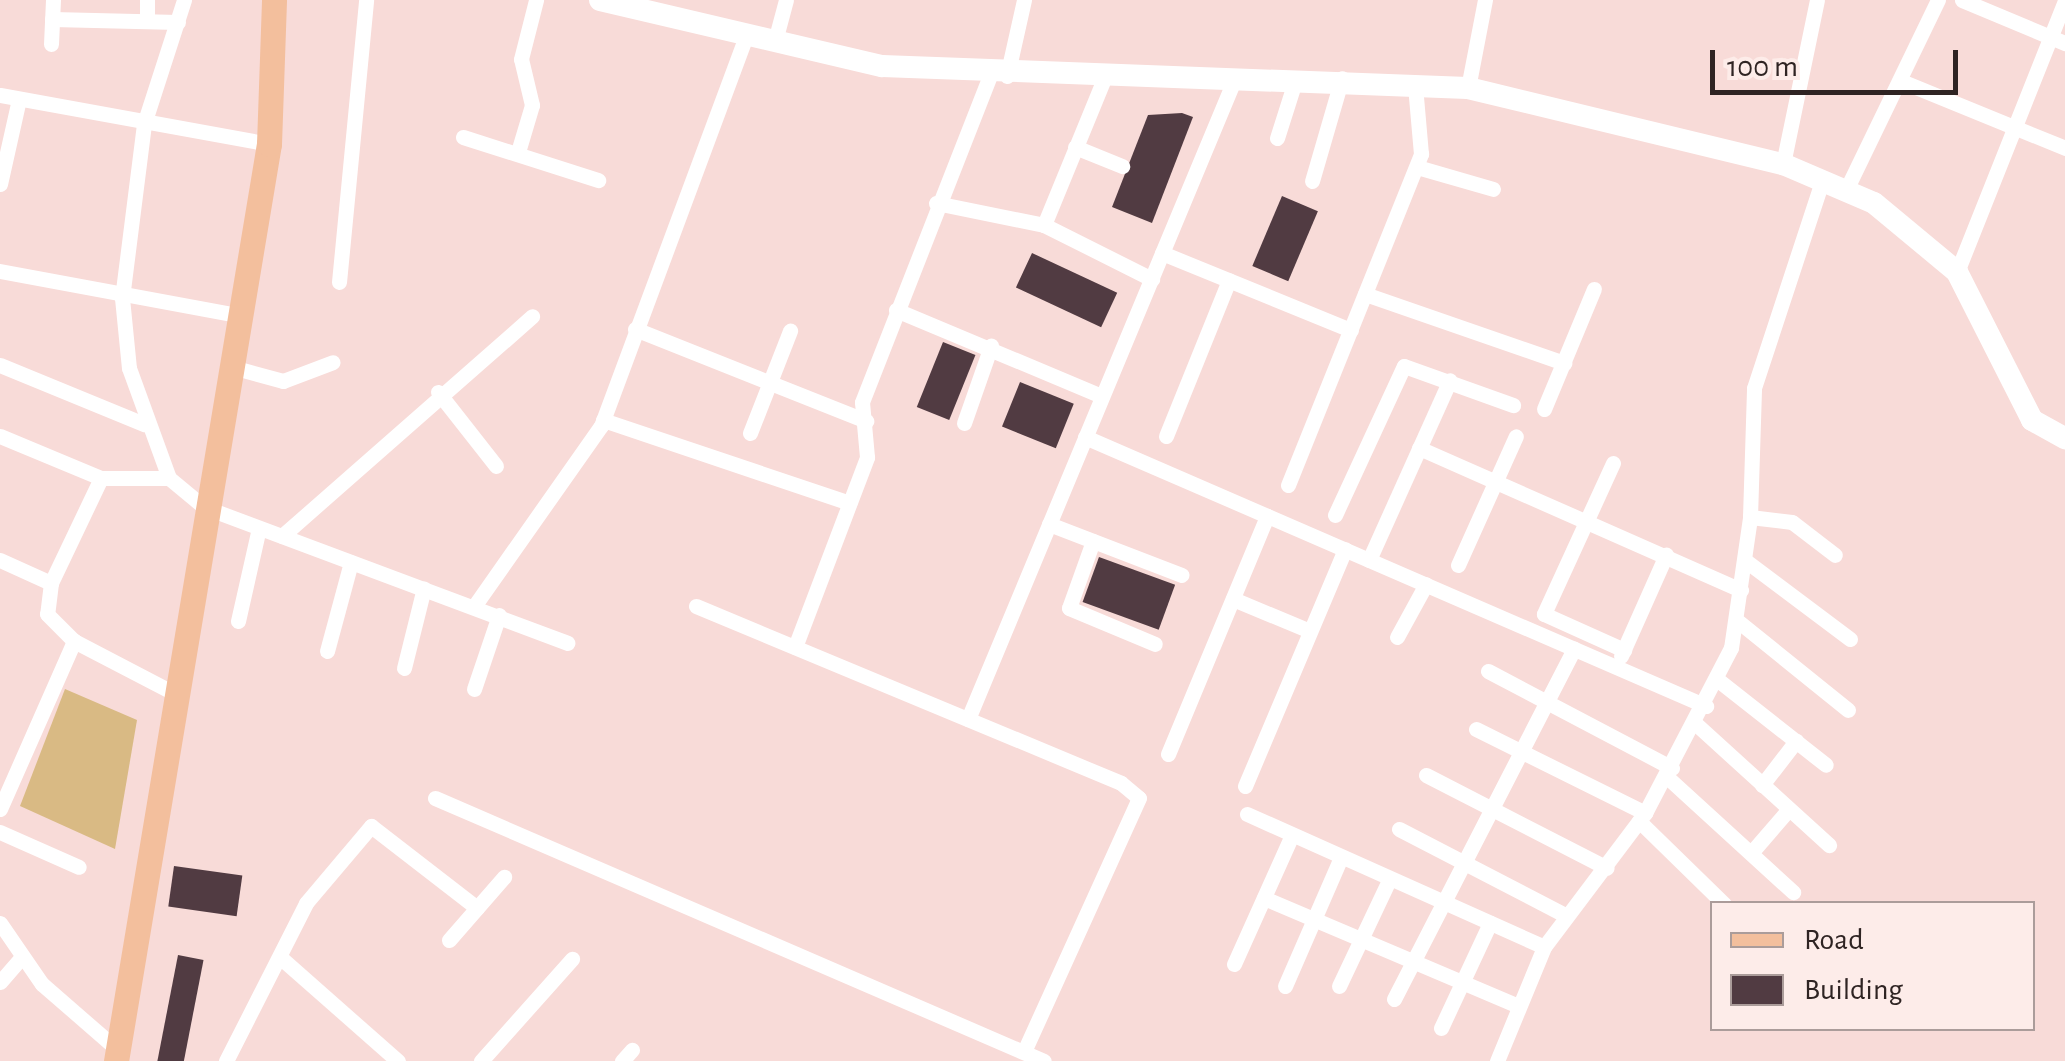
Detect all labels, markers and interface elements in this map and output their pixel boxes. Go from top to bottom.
scale bar [1715,30,1962,92]
text: 100 m [1727,52,1798,82]
legend [1710,901,2035,1031]
text: Road [1804,925,1864,955]
text: Building [1804,975,1903,1005]

